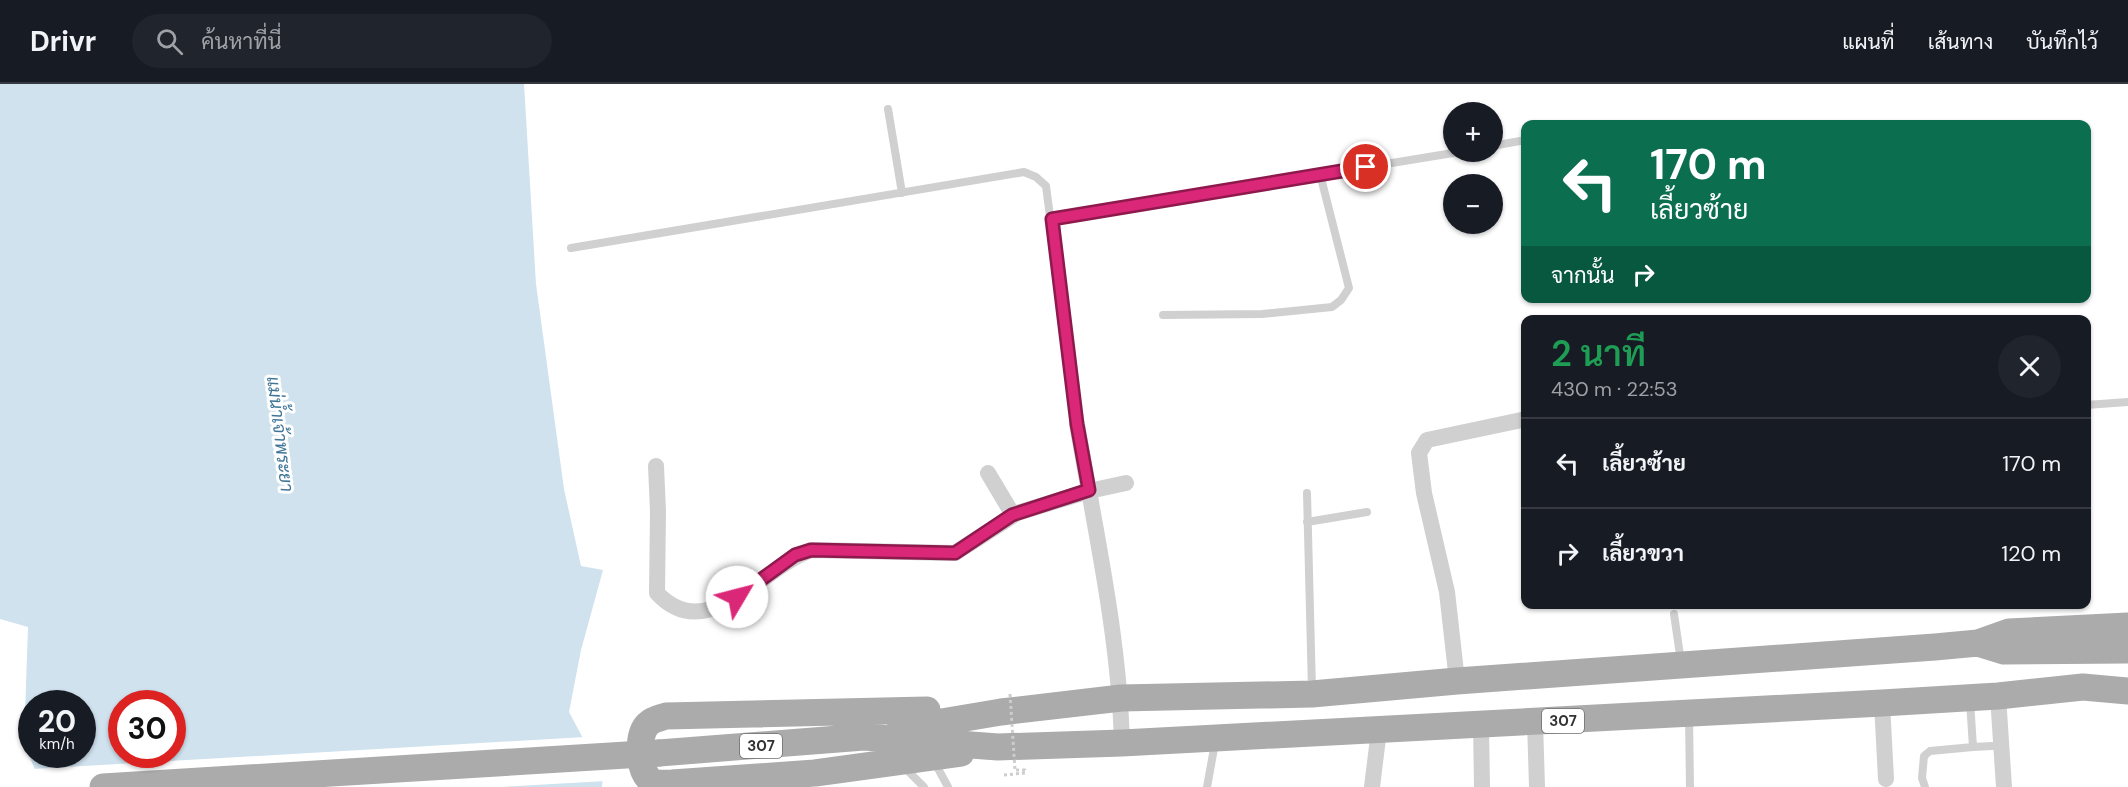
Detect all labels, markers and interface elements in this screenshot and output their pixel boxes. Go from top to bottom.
search box [132,14,552,68]
text: Drivr [30,23,96,60]
icon: search [153,25,186,58]
text: ค้นหาที่นี่ [201,27,282,56]
text: แผนที่ [1842,28,1895,56]
text: เส้นทาง [1928,28,1993,56]
text: บันทึกไว้ [2026,28,2098,56]
map controls [1443,102,1503,234]
button: + [1443,102,1503,162]
text: 170 m [1650,137,1767,192]
pin [1340,141,1391,192]
icon: left [1551,144,1629,222]
icon: arrive [1349,150,1382,183]
button: − [1443,174,1503,234]
text: เลี้ยวซ้าย [1650,192,1748,227]
icon: right [1627,258,1660,291]
text: จากนั้น [1551,261,1615,290]
text: 2 นาที [1551,330,1646,377]
button: close [1998,335,2061,398]
water label: แม่น้ำเจ้าพระยา [261,374,303,493]
text: 430 m · 22:53 [1551,376,1677,402]
icon: left [1551,447,1584,480]
text: เลี้ยวซ้าย [1602,449,1686,478]
text: 170 m [2002,449,2061,478]
icon: right [1551,537,1584,570]
text: เลี้ยวขวา [1602,539,1684,568]
text: 120 m [2001,539,2061,568]
position arrow [705,565,769,629]
speed limit sign: 30 [108,690,186,768]
text: 20 [38,702,76,741]
road number: 307 [1542,709,1584,733]
text: km/h [39,734,75,754]
road number: 307 [740,734,782,758]

